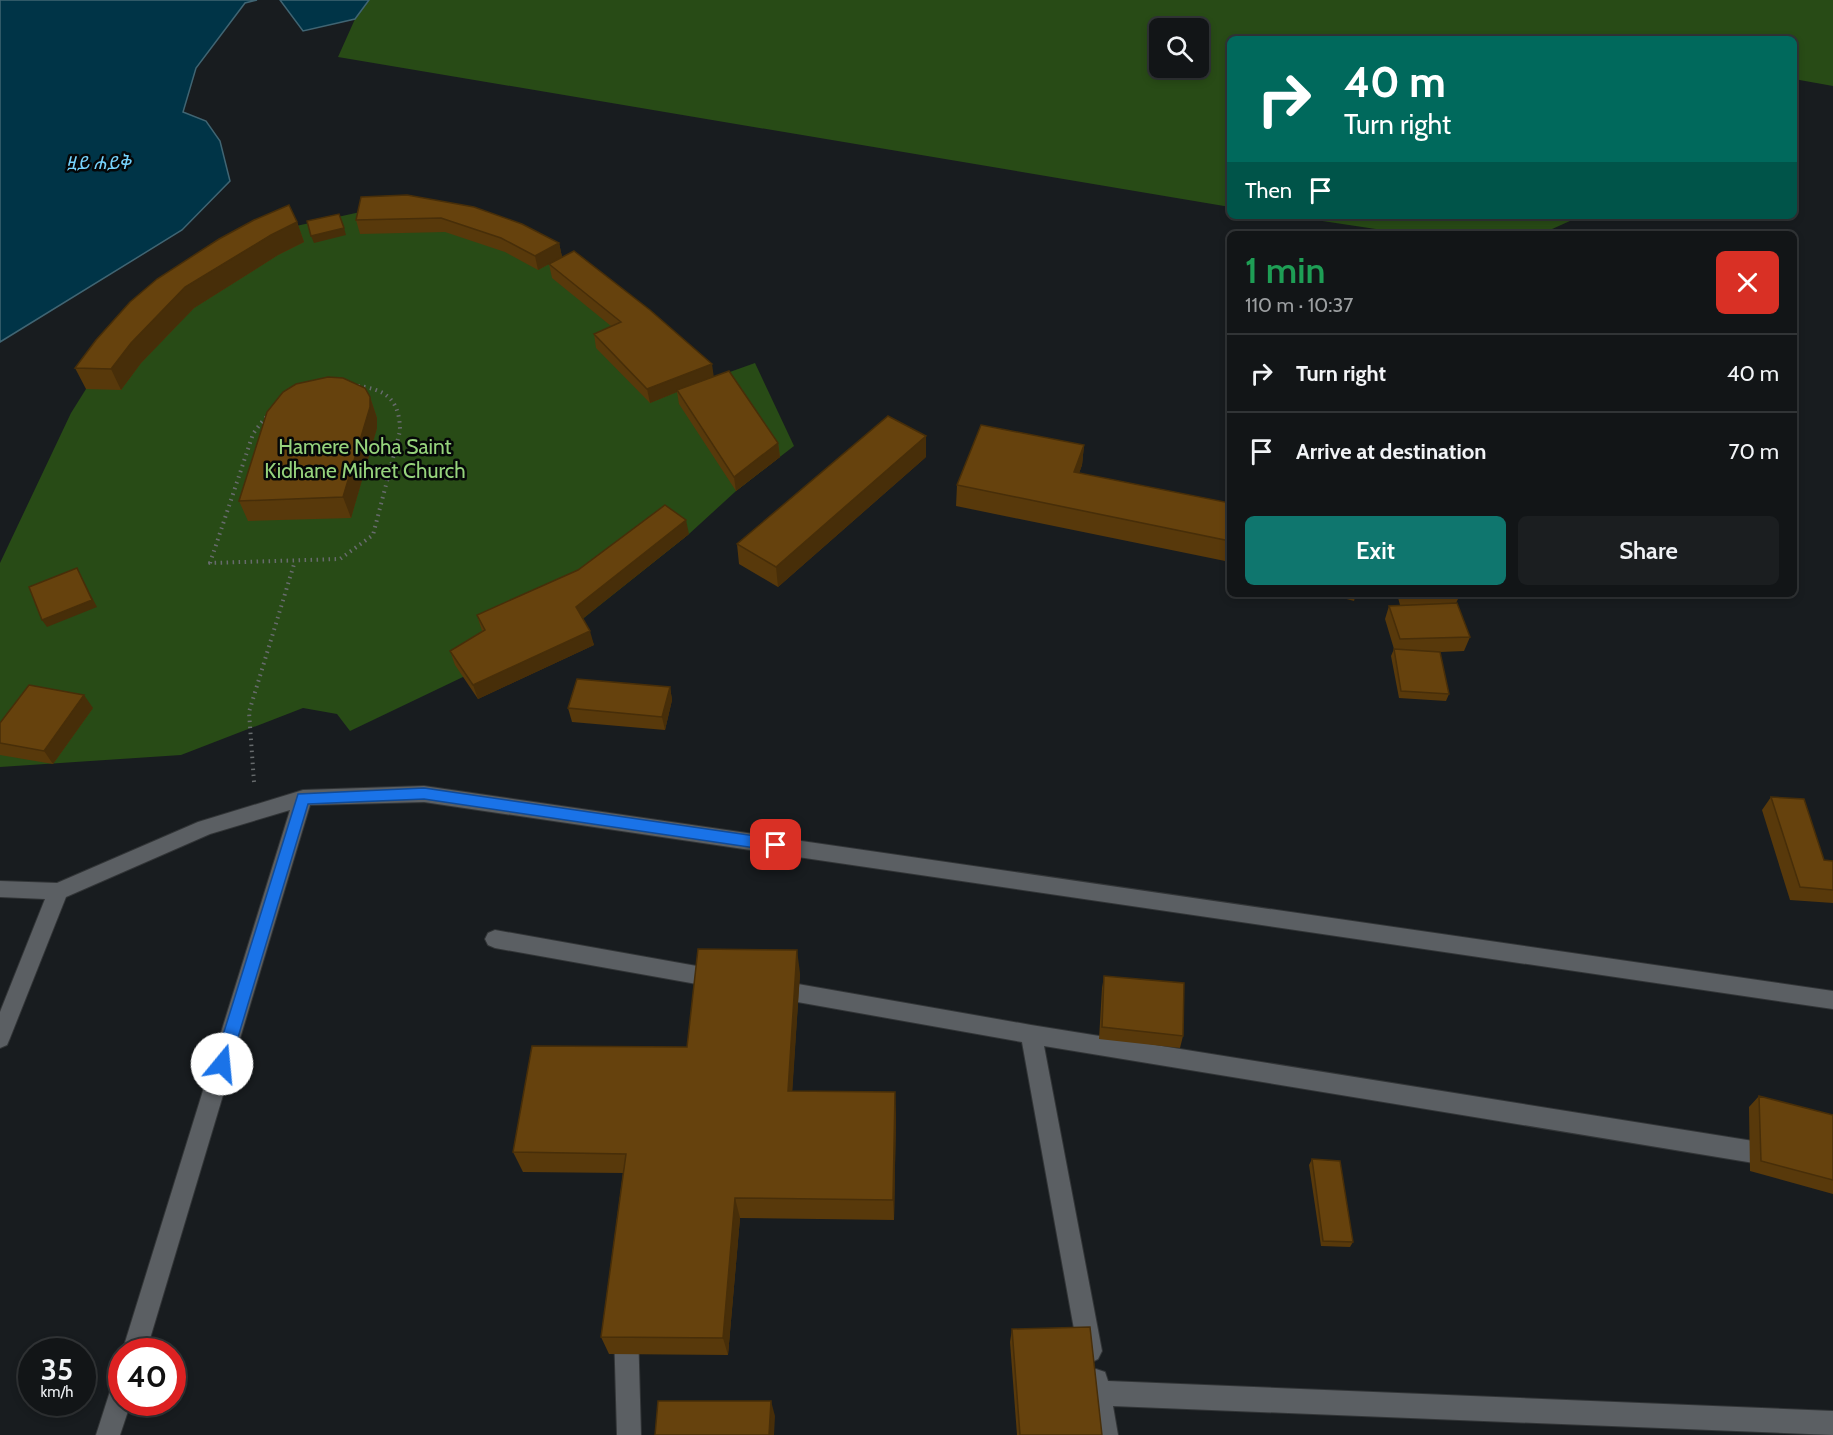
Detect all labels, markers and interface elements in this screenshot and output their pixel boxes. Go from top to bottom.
map controls [1149,18,1209,78]
button: search [1149,18,1209,78]
text: 40 m [1344,56,1446,108]
icon: right [1245,60,1323,138]
text: Turn right [1344,108,1451,141]
water label: ዟይ ሐይቅ [66,152,133,174]
icon: arrive [1304,174,1337,207]
text: Then [1245,177,1292,204]
text: 1 min [1245,248,1325,292]
button: close [1716,251,1779,314]
text: 110 m · 10:37 [1245,293,1353,317]
icon: right [1245,357,1278,390]
text: Turn right [1296,360,1386,387]
text: 40 m [1727,360,1779,387]
park label: Hamere Noha Saint Kidhane Mihret Church [264,434,466,483]
icon: arrive [1245,435,1278,468]
text: Arrive at destination [1296,438,1486,465]
text: 70 m [1729,438,1779,465]
button: Exit [1245,516,1506,585]
button: Share [1518,516,1779,585]
pin [750,819,801,870]
icon: arrive [759,828,792,861]
position arrow [190,1032,254,1096]
speed limit sign: 40 [108,1338,186,1416]
text: 35 [41,1351,73,1388]
text: km/h [41,1383,73,1401]

